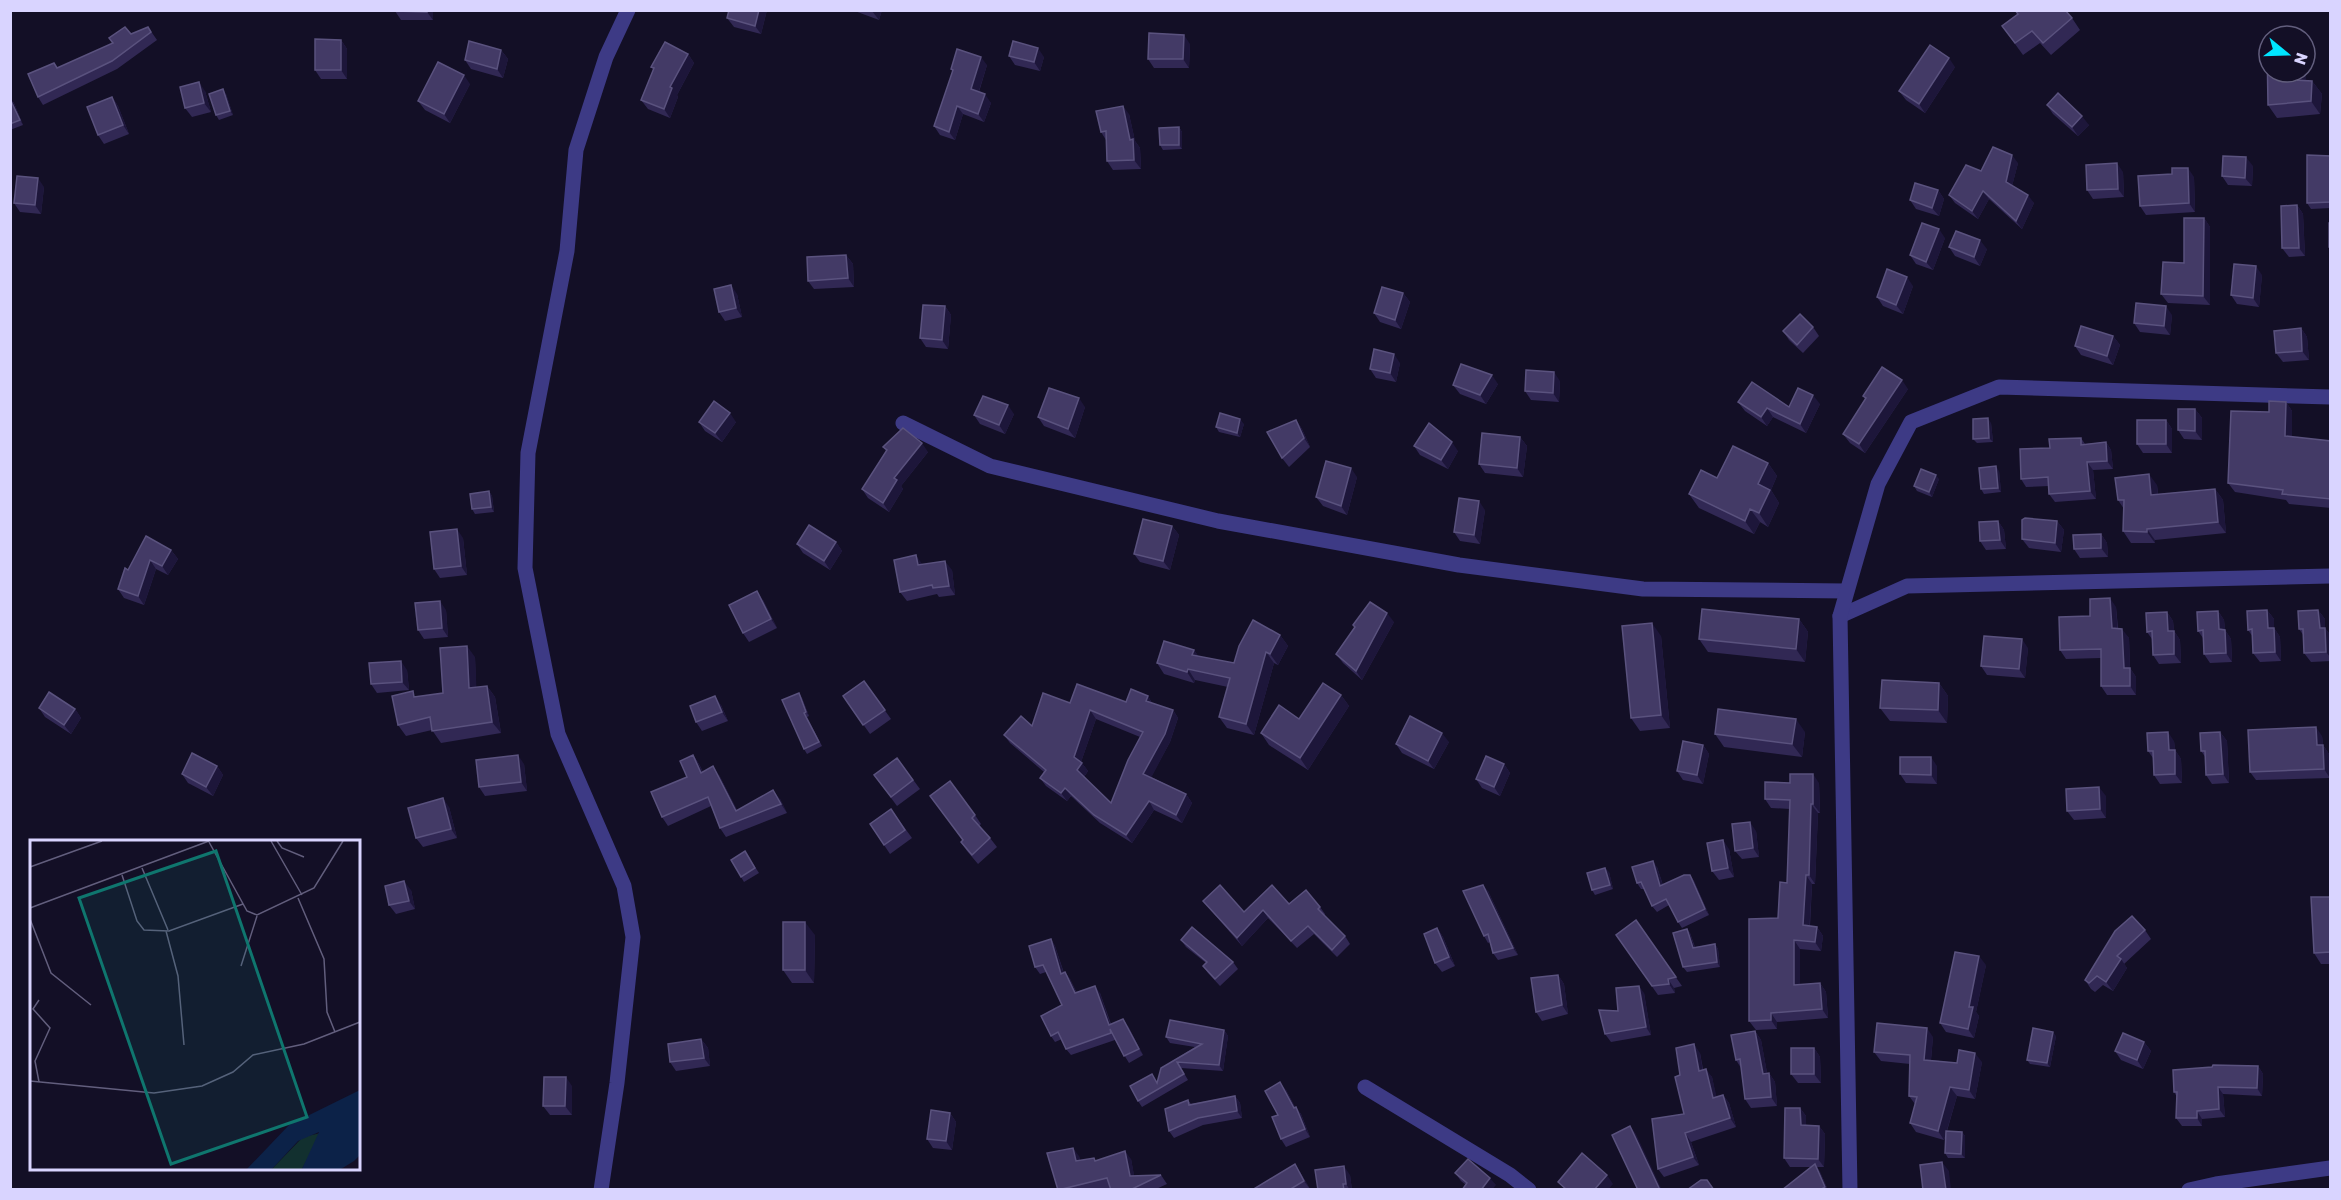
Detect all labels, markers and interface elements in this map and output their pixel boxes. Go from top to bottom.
north arrow [2257,24,2317,84]
text: N [2290,50,2312,67]
inset map [30,840,360,1170]

